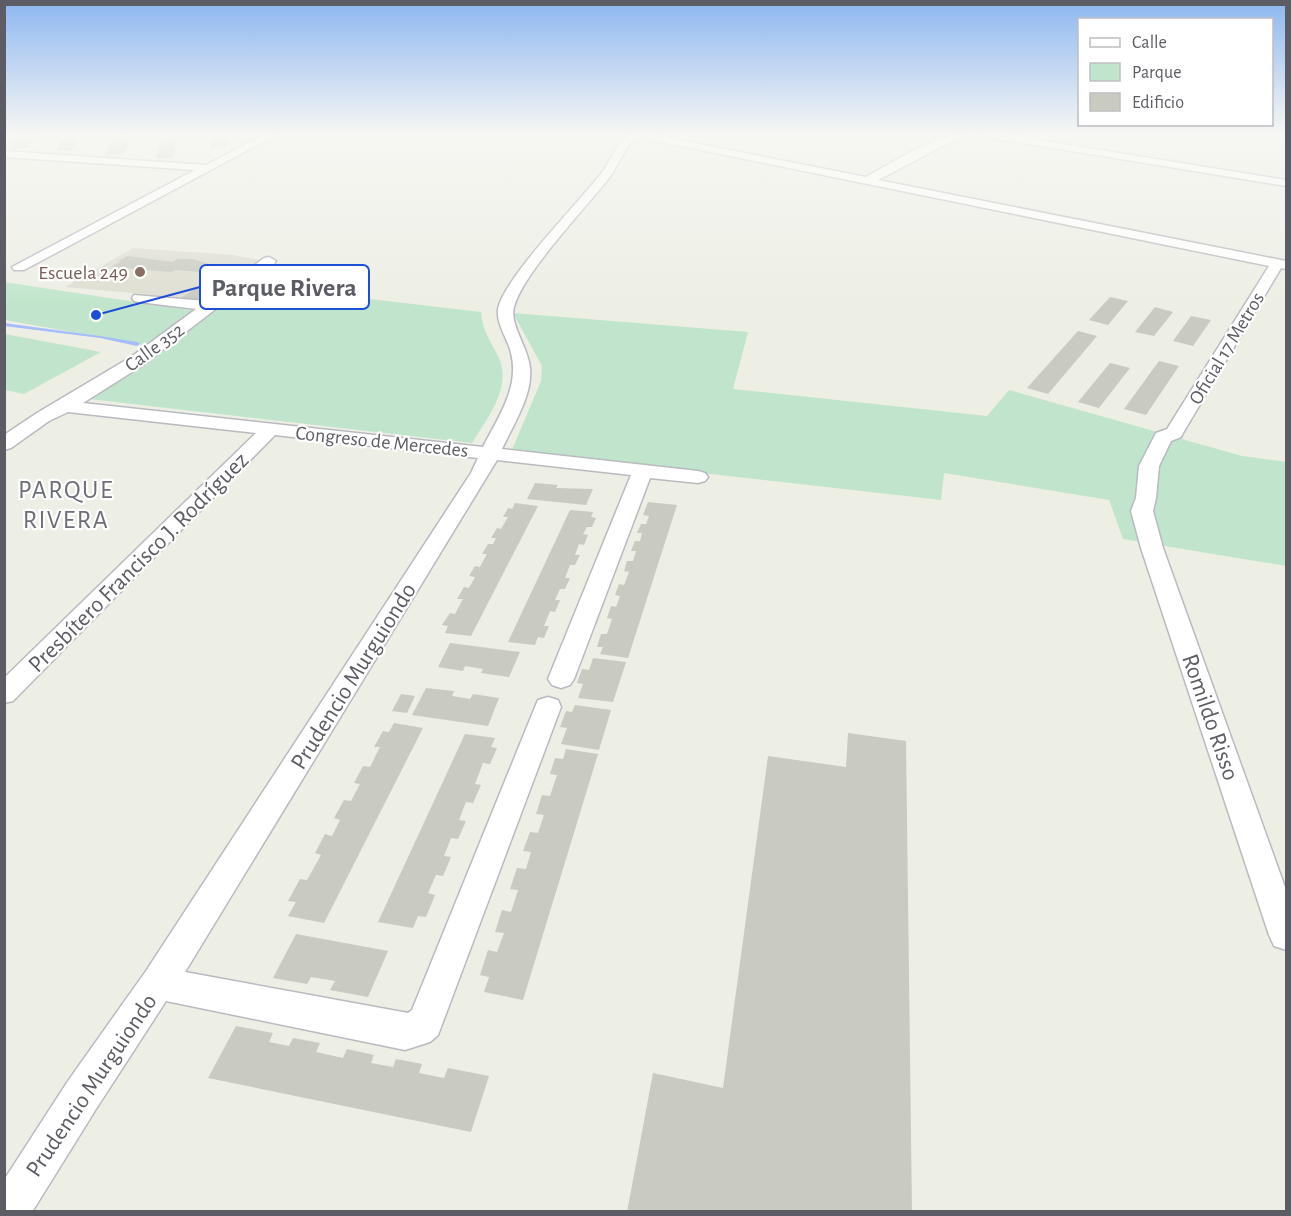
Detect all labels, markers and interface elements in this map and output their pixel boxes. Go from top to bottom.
legend [1078,18,1273,126]
text: Calle [1132,34,1167,52]
text: Parque [1132,64,1181,82]
text: Edificio [1132,94,1184,112]
place label: Escuela 249 [38,263,128,283]
marker: Escuela 249 [133,265,147,279]
callout: Parque Rivera [200,265,369,309]
text: Parque Rivera [211,275,357,301]
street label: Oficial 17 Metros [1186,289,1268,408]
street label: Calle 352 [121,320,188,376]
street label: Congreso de Mercedes [294,423,469,461]
street label: Presbítero Francisco J. Rodríguez [24,448,253,677]
district label: PARQUE RIVERA [18,477,114,533]
street label: Prudencio Murguiondo [287,579,421,774]
street label: Romildo Risso [1177,651,1243,784]
street label: Prudencio Murguiondo [22,990,162,1181]

